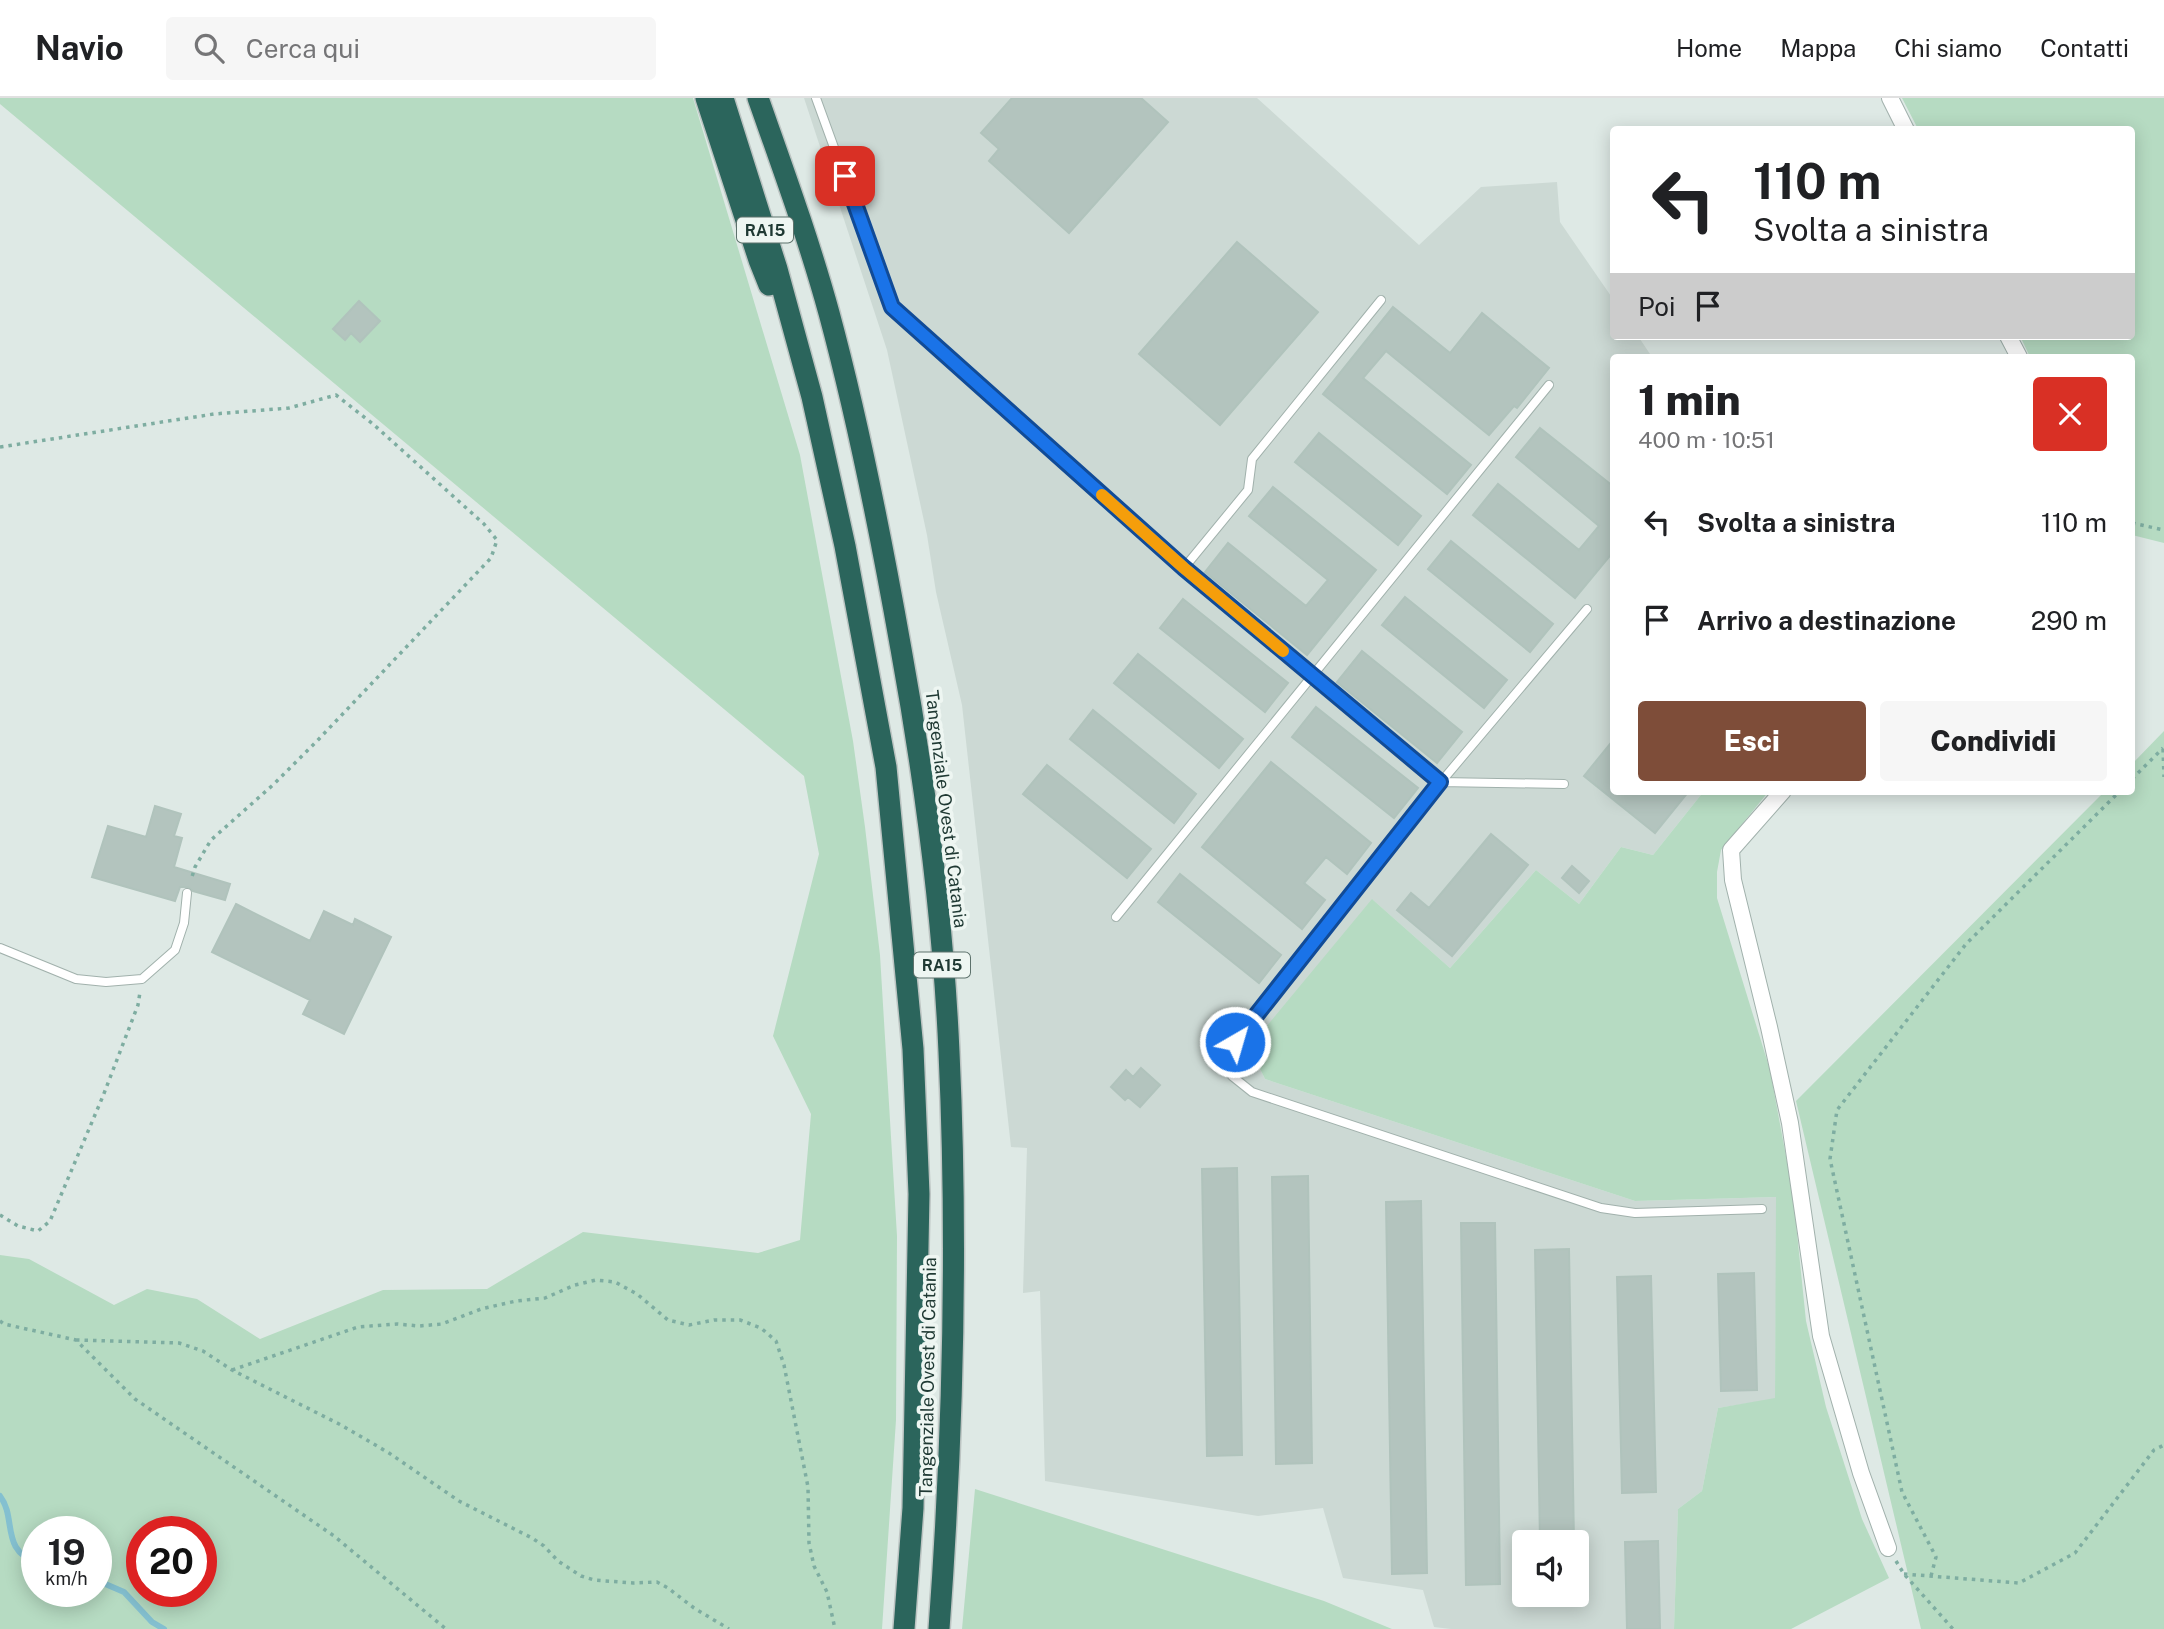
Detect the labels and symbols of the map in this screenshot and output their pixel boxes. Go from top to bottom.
pin [815,146,875,206]
road number: RA15 [737,218,793,242]
street label: Tangenziale Ovest di Catania [921,689,972,929]
road number: RA15 [914,952,970,978]
position arrow [1198,1005,1272,1079]
street label: Tangenziale Ovest di Catania [915,1257,940,1497]
speed limit sign: 20 [126,1516,217,1607]

